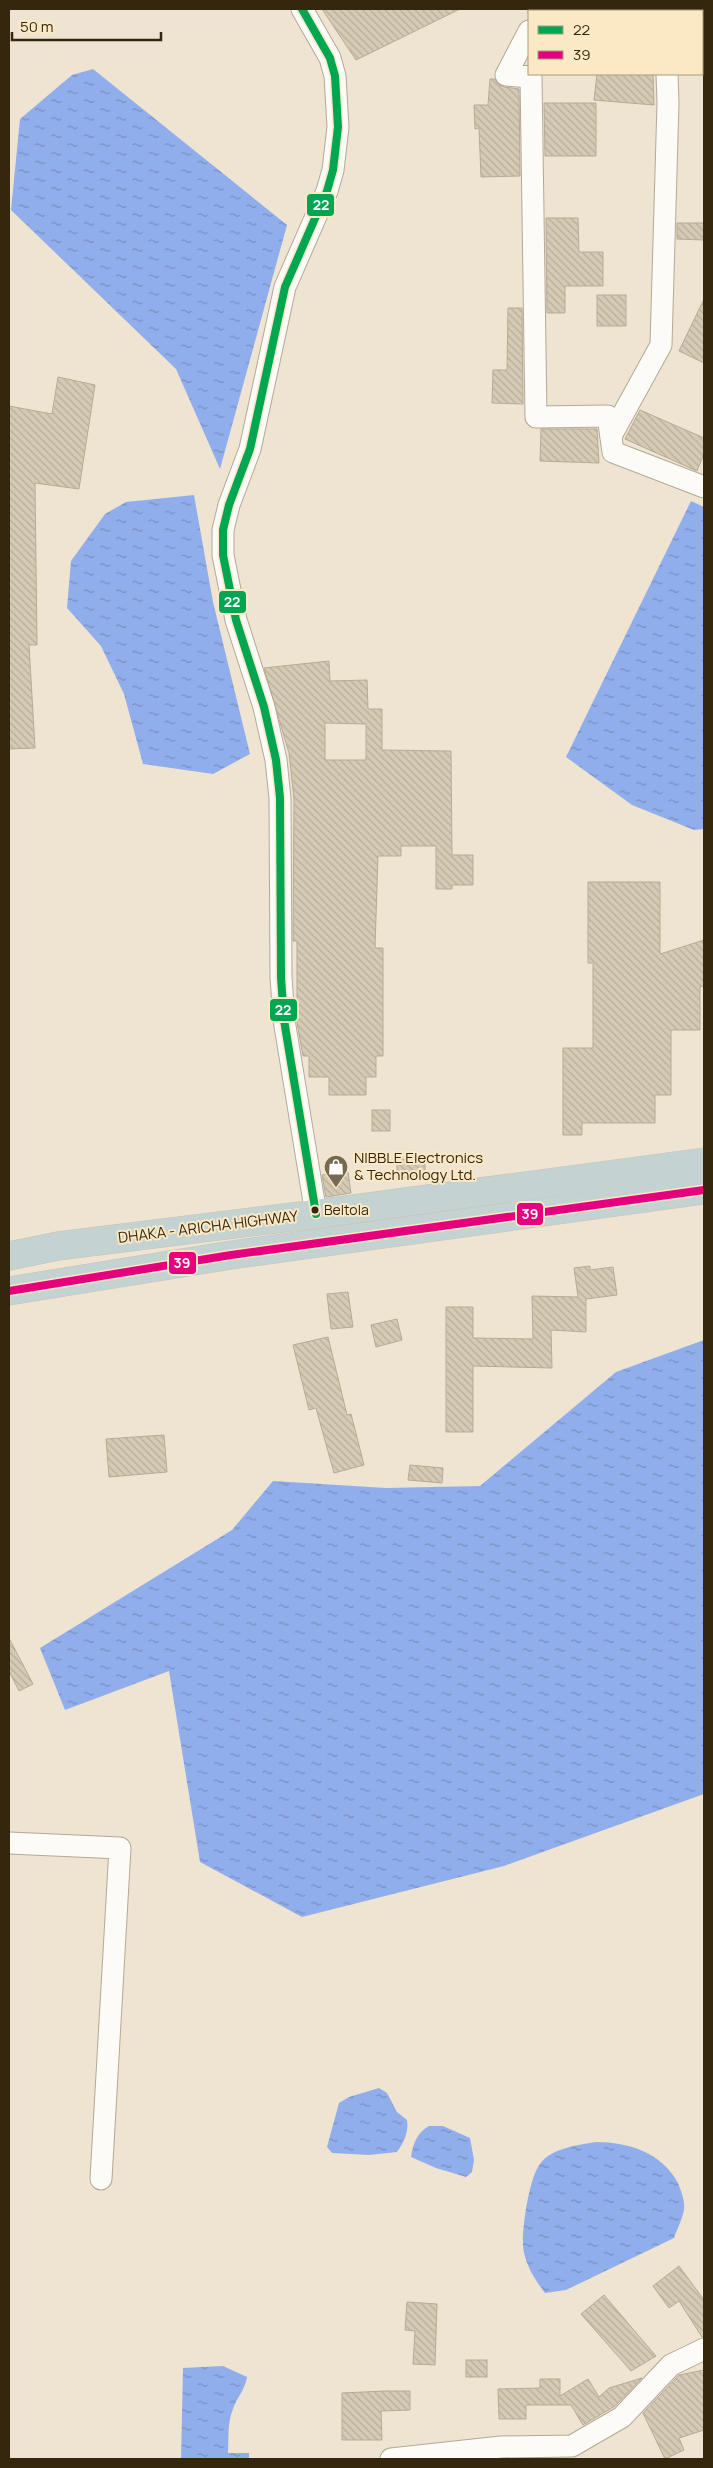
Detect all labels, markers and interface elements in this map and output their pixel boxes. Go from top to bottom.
scale bar [12,10,161,42]
legend [528,10,703,75]
text: 50 m [20,16,54,37]
text: 22 [573,19,590,40]
text: 39 [573,44,591,65]
line badge: 22 [306,193,335,217]
text: 22 [313,195,329,214]
line badge: 22 [218,590,247,614]
text: 22 [224,592,240,611]
line badge: 22 [269,998,298,1022]
text: 22 [275,1000,291,1019]
place label: NIBBLE Electronics & Technology Ltd. [354,1147,483,1185]
shop icon: NIBBLE Electronics & Technology Ltd. [323,1154,349,1188]
place label: Beltola [324,1200,369,1219]
line badge: 39 [516,1202,544,1226]
text: 39 [522,1204,538,1223]
street label: DHAKA - ARICHA HIGHWAY [117,1205,300,1248]
marker: Beltola [310,1205,320,1215]
line badge: 39 [168,1251,197,1275]
text: 39 [174,1253,190,1272]

